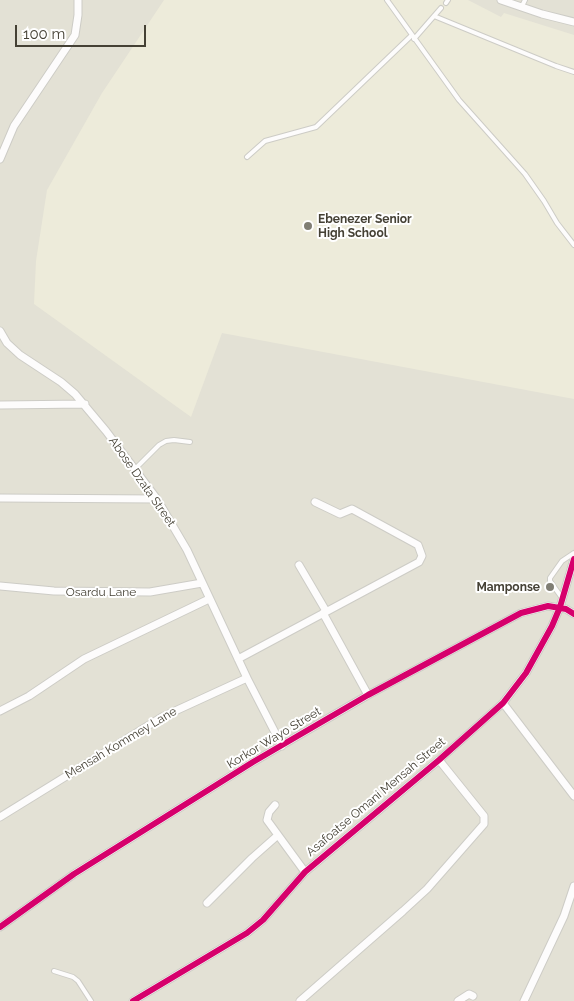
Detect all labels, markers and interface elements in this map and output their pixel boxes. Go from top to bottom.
scale bar [18,15,149,47]
text: 100 m [23,25,65,43]
place label: Ebenezer Senior High School [318,212,412,240]
marker: Ebenezer Senior High School [302,220,314,232]
street label: Abose Dzata Street [106,434,178,530]
place label: Mamponse [476,580,540,594]
marker: Mamponse [544,581,556,593]
street label: Osardu Lane [66,585,136,599]
street label: Mensah Kommey Lane [63,704,179,782]
street label: Korkor Wayo Street [224,704,324,772]
street label: Asafoatse Omani Mensah Street [304,735,448,859]

